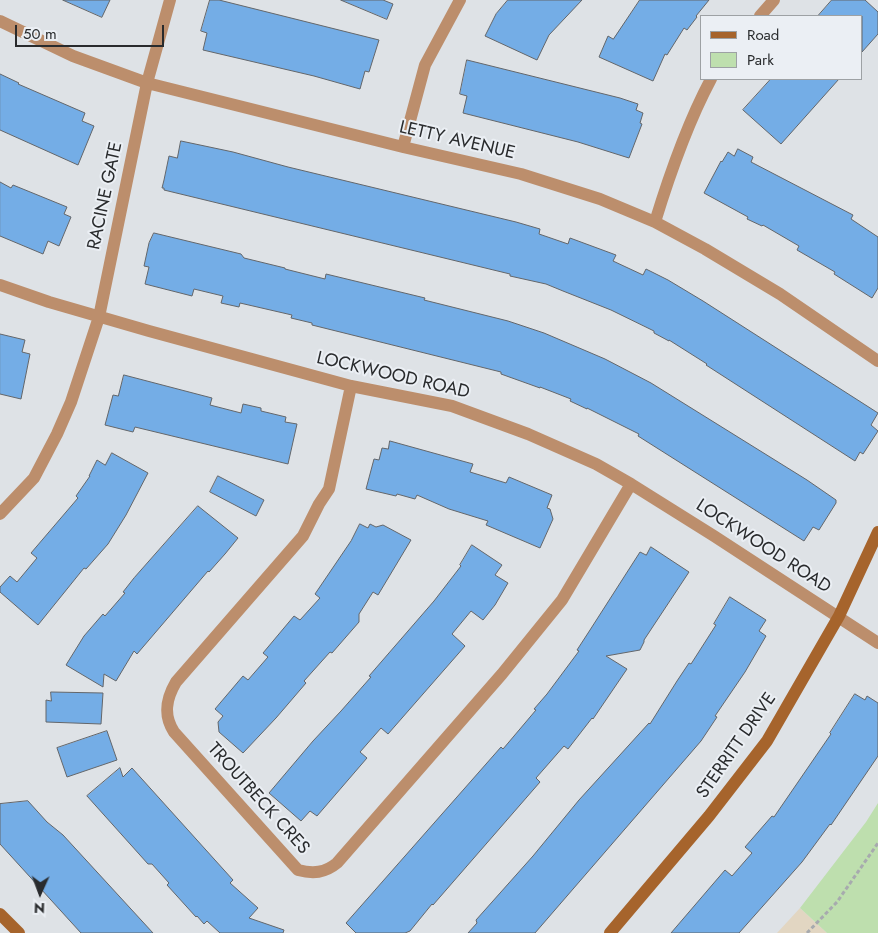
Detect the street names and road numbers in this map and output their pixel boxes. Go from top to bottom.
street label: LETTY AVENUE [397,117,517,165]
street label: RACINE GATE [84,140,128,252]
street label: LOCKWOOD ROAD [314,348,472,404]
street label: LOCKWOOD ROAD [692,495,834,599]
street label: STERRITT DRIVE [693,689,781,803]
street label: TROUTBECK CRES [202,739,314,859]

